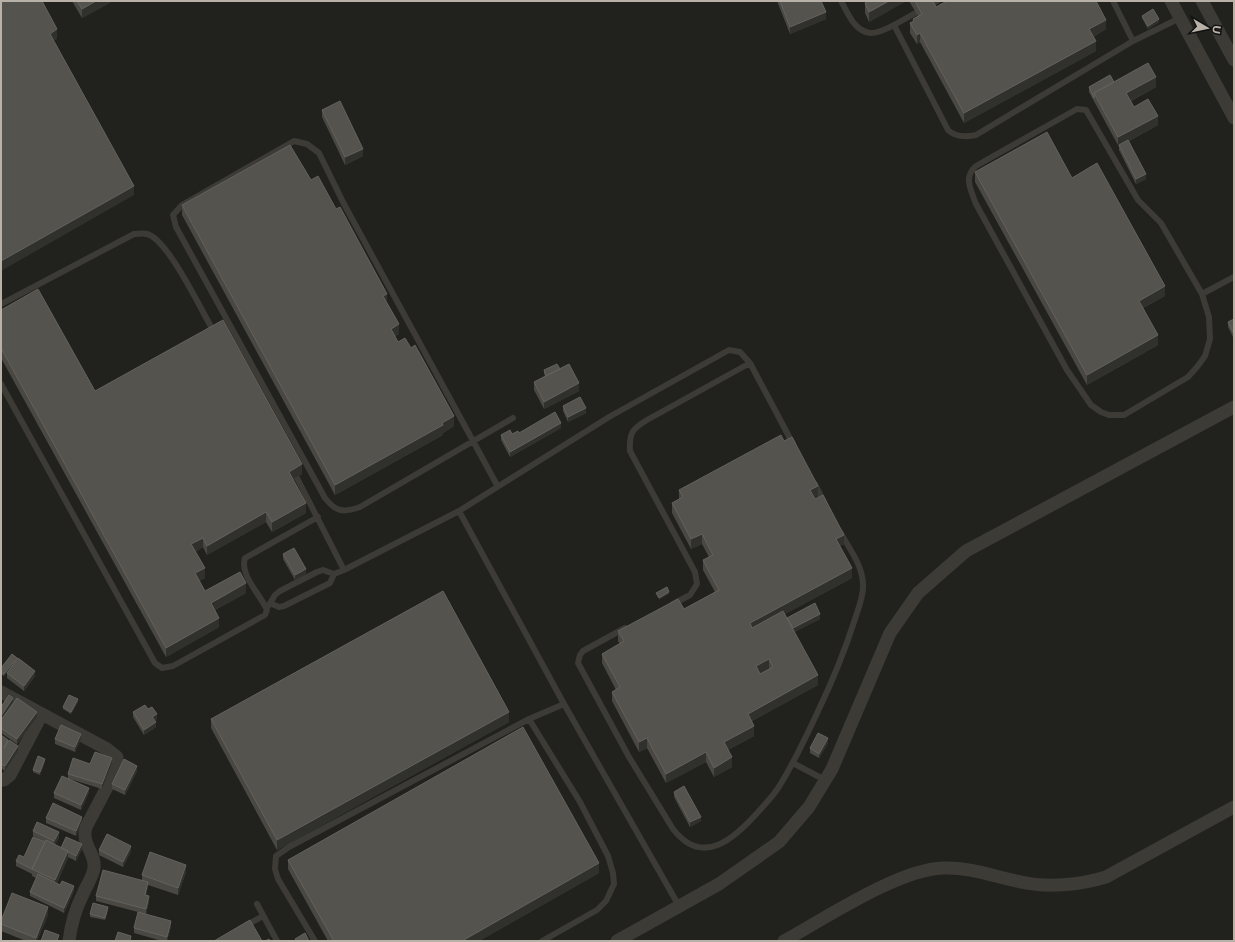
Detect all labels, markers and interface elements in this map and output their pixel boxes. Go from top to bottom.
north arrow [1187,8,1227,48]
text: U [1209,24,1224,35]

